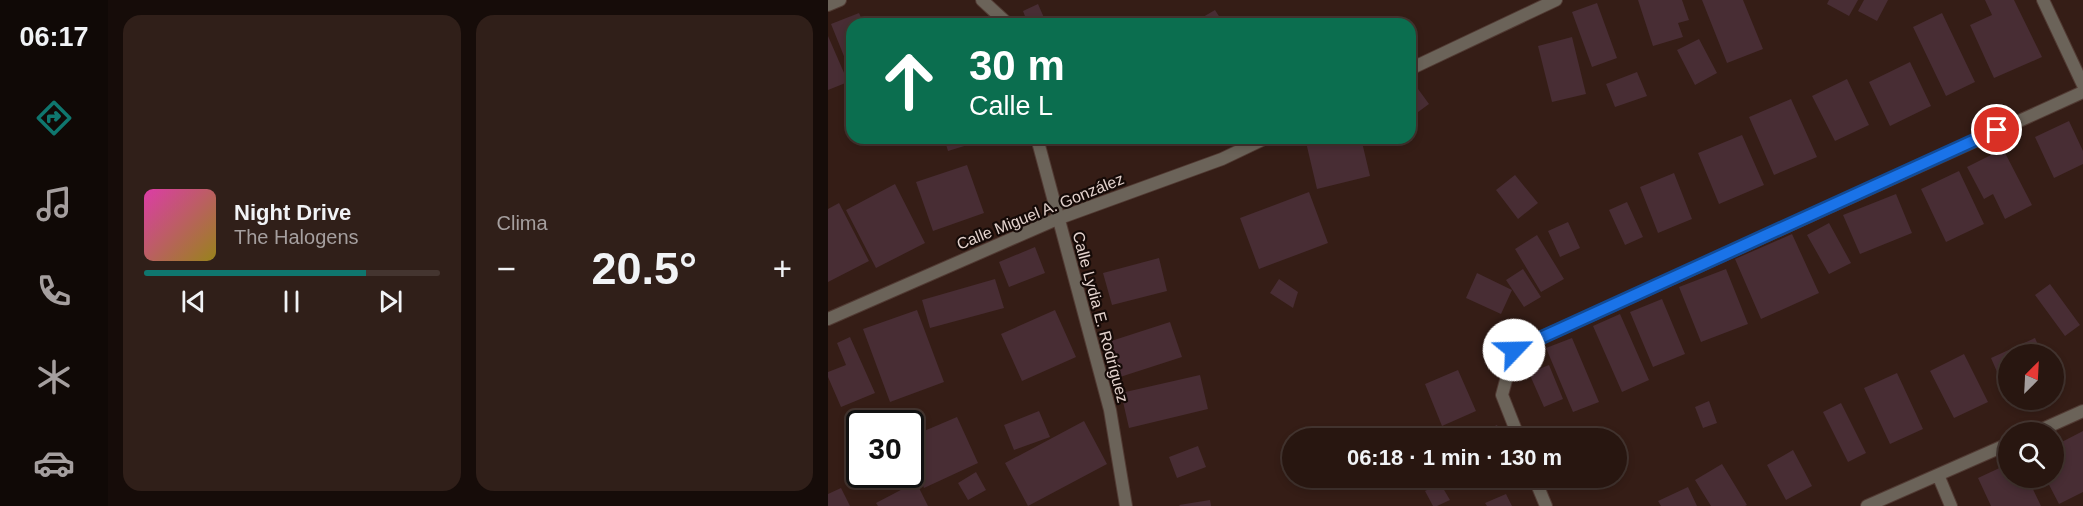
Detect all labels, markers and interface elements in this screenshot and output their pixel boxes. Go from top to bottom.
text: 06:17 [19,22,89,52]
icon: ahead [870,42,948,120]
text: 30 m [969,42,1065,89]
text: Calle L [969,91,1053,121]
icon: directions [33,97,75,139]
pin [1971,104,2022,155]
icon: arrive [1980,113,2013,146]
street label: Calle Miguel A. González [954,170,1126,253]
icon: music [33,183,75,225]
text: Night Drive [234,200,351,225]
text: Clima [497,212,548,234]
text: The Halogens [234,226,359,248]
street label: Calle Lydia E. Rodríguez [1069,230,1132,405]
text: 20.5° [591,243,697,294]
text: − [497,250,516,287]
text: + [773,250,792,287]
icon: phone [33,270,75,312]
icon: previous [177,285,210,318]
icon: pause [275,285,308,318]
icon: next [374,285,407,318]
position arrow [1482,318,1546,382]
north arrow [1998,344,2064,410]
map controls [1998,344,2064,488]
icon: climate [33,356,75,398]
speed limit sign: 30 [846,410,924,488]
button: search [1998,422,2064,488]
icon: car [33,442,75,484]
text: 06:18 · 1 min · 130 m [1347,445,1562,470]

